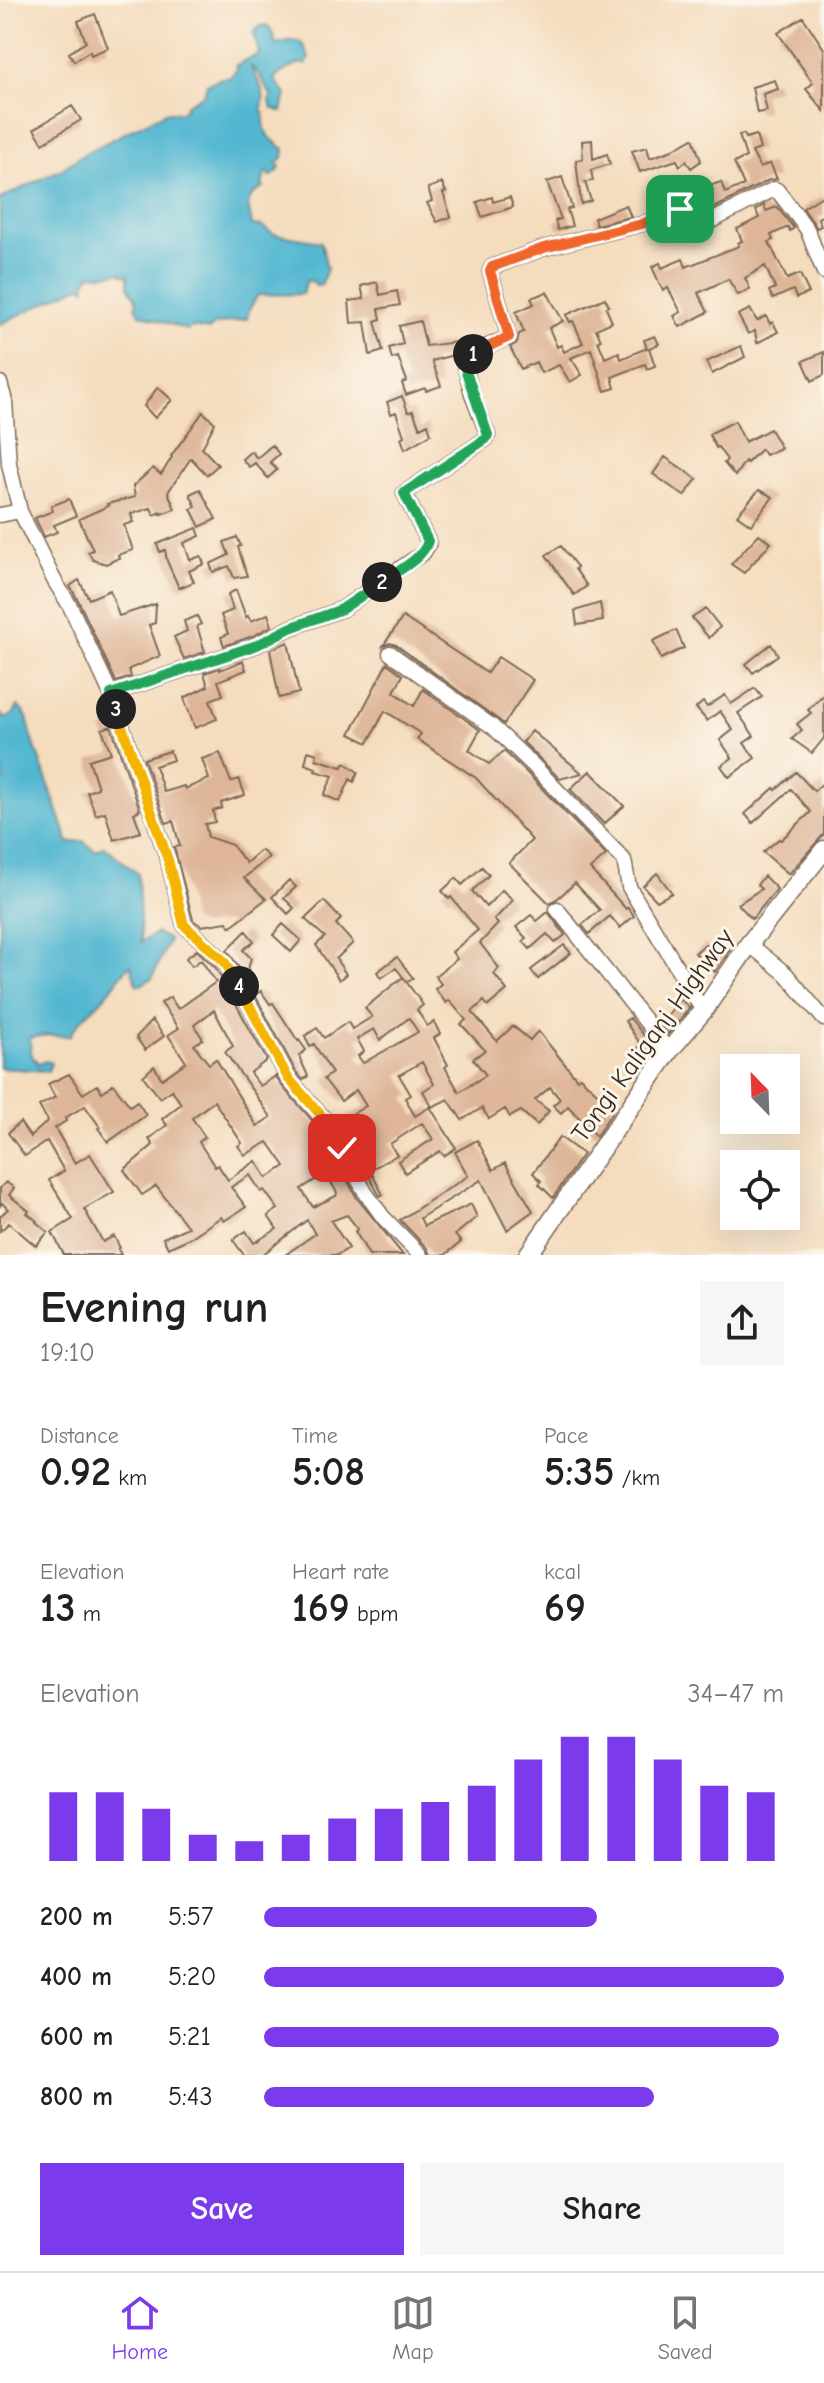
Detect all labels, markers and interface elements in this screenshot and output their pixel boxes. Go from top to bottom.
pin [646,175,714,243]
icon: arrive [658,187,702,231]
pin: 1 [453,334,493,374]
text: 1 [469,341,477,367]
pin: 2 [362,562,402,602]
text: 2 [377,569,387,595]
pin: 3 [96,689,136,729]
text: 3 [111,696,121,722]
street label: Tongi Kaliganj Highway [565,923,740,1148]
pin: 4 [219,966,259,1006]
text: 4 [234,973,244,999]
north arrow [720,1054,800,1134]
map controls [720,1054,800,1230]
pin [308,1114,376,1182]
icon: check [320,1126,364,1170]
button: locate [720,1150,800,1230]
button: share [700,1281,784,1365]
text: Evening run [40,1282,268,1333]
text: 19:10 [40,1338,95,1368]
text: Distance [40,1423,119,1449]
text: Time [292,1423,338,1449]
text: Pace [544,1423,588,1449]
text: 0.92 [40,1449,111,1495]
text: 5:08 [292,1449,365,1495]
text: 5:35 [544,1449,614,1495]
text: km [111,1465,147,1491]
text: /km [614,1465,660,1491]
text: Elevation [40,1559,124,1585]
text: Heart rate [292,1559,389,1585]
text: kcal [544,1559,581,1585]
text: 13 [40,1585,75,1631]
text: 169 [292,1585,350,1631]
text: 69 [544,1585,586,1631]
text: m [75,1601,101,1627]
text: bpm [350,1601,399,1627]
text: Elevation [40,1679,140,1709]
text: 34–47 m [688,1679,784,1709]
text: 200 m [40,1902,113,1932]
text: 5:57 [168,1902,213,1932]
text: 400 m [40,1962,112,1992]
text: 5:20 [168,1962,216,1992]
text: 600 m [40,2022,113,2052]
text: 5:21 [168,2022,211,2052]
text: 800 m [40,2082,113,2112]
text: 5:43 [168,2082,213,2112]
button: Save [40,2163,404,2255]
button: Share [420,2163,784,2255]
tab: Home [111,2291,168,2365]
tab: Map [391,2291,435,2365]
tab: Saved [658,2291,713,2365]

